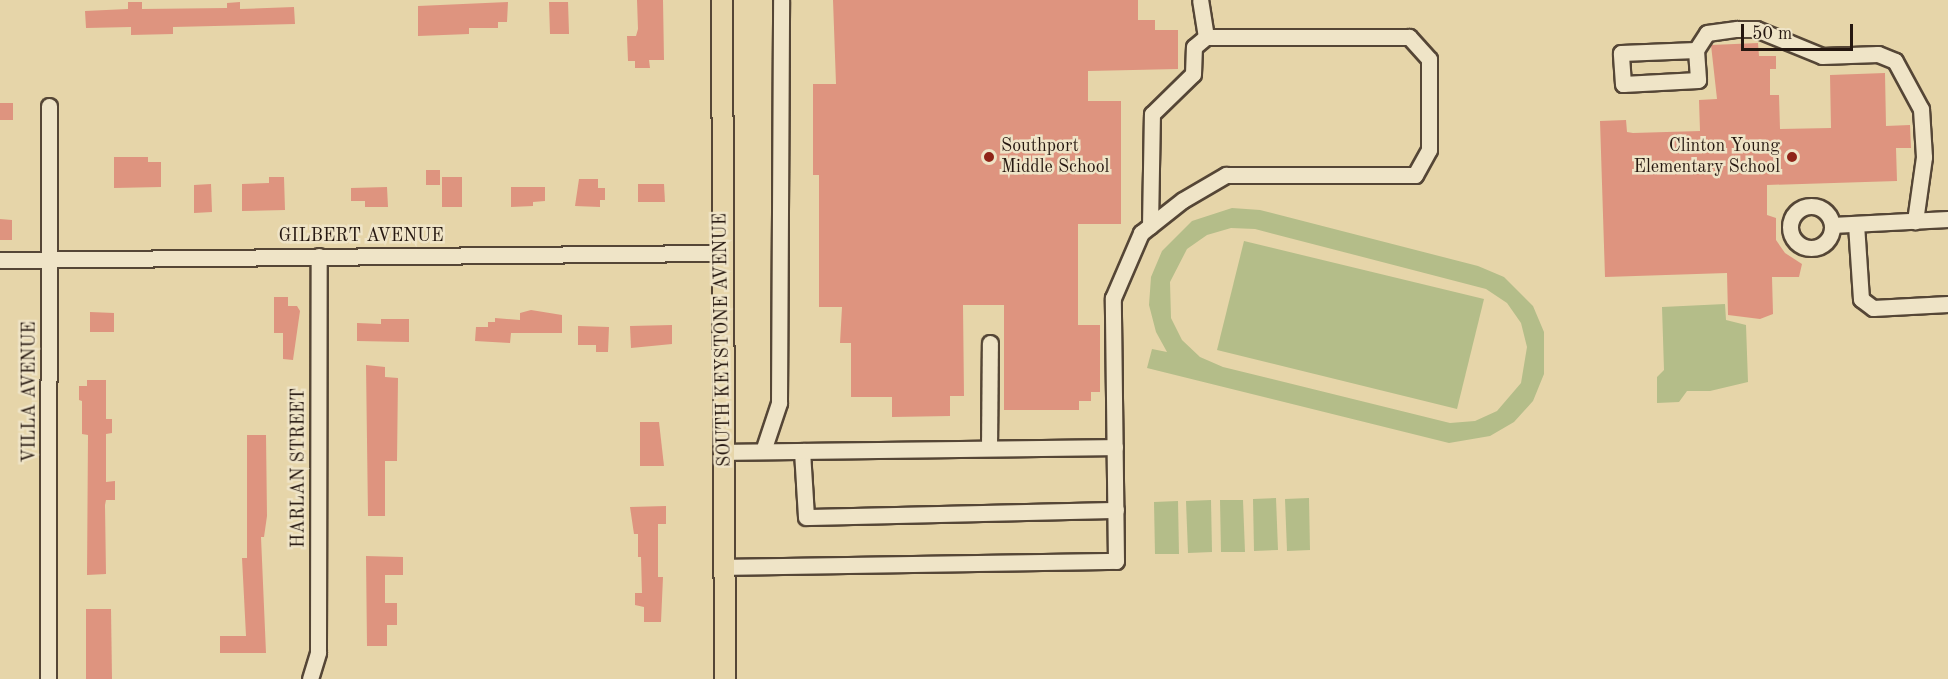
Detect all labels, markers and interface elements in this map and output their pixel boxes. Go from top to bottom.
scale bar [1744,12,1856,50]
text: 50 m [1752,25,1792,43]
place label: Southport Middle School [1001,136,1109,178]
place label: Clinton Young Elementary School [1633,136,1780,178]
marker: Southport Middle School [982,150,996,164]
marker: Clinton Young Elementary School [1785,150,1799,164]
street label: SOUTH KEYSTONE AVENUE [710,213,736,467]
street label: GILBERT AVENUE [278,225,444,247]
street label: VILLA AVENUE [19,321,41,463]
street label: HARLAN STREET [288,388,310,548]

